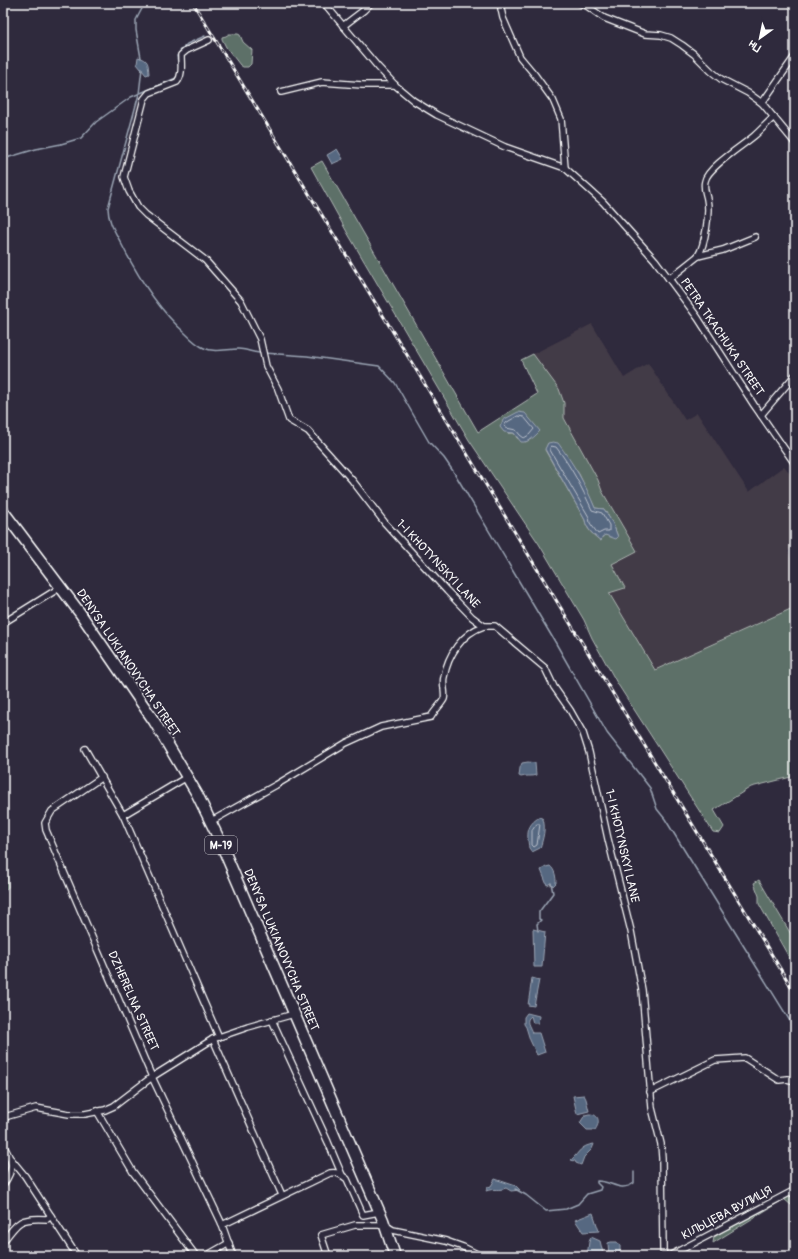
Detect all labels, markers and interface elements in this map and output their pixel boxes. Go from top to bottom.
north arrow [740,18,780,58]
text: Пн [746,37,763,55]
street label: PETRA TKACHUKA STREET [677,275,767,399]
street label: 1-I KHOTYNSKYI LANE [393,516,483,612]
street label: DENYSA LUKIANOVYCHA STREET [73,586,183,740]
street label: 1-I KHOTYNSKYI LANE [602,788,642,904]
road number: М-19 [205,836,237,854]
street label: DENYSA LUKIANOVYCHA STREET [240,867,322,1034]
street label: DZHERELNA STREET [104,949,162,1054]
street label: КІЛЬЦЕВА ВУЛИЦЯ [679,1183,775,1243]

